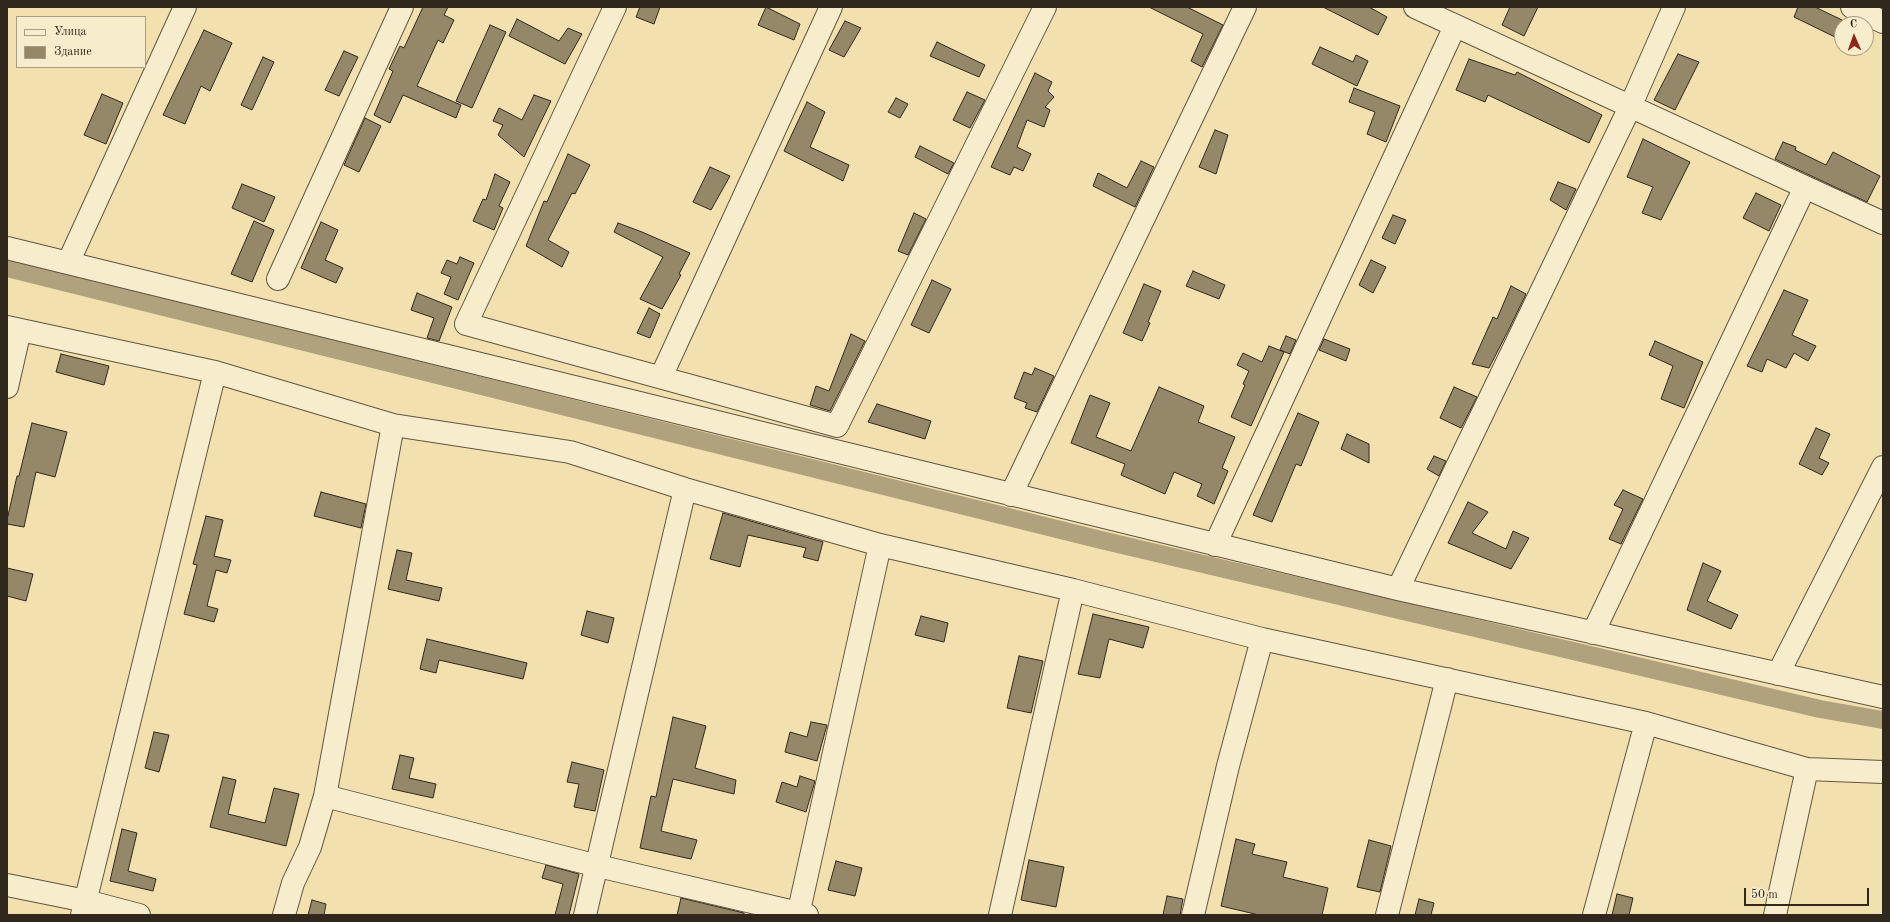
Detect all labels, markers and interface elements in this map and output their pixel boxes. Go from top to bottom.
legend [16,16,146,68]
north arrow [1834,16,1874,56]
text: С [1850,19,1857,30]
text: Улица [54,26,87,38]
text: Здание [54,46,92,58]
scale bar [1746,880,1871,906]
text: 50 m [1751,889,1778,901]

